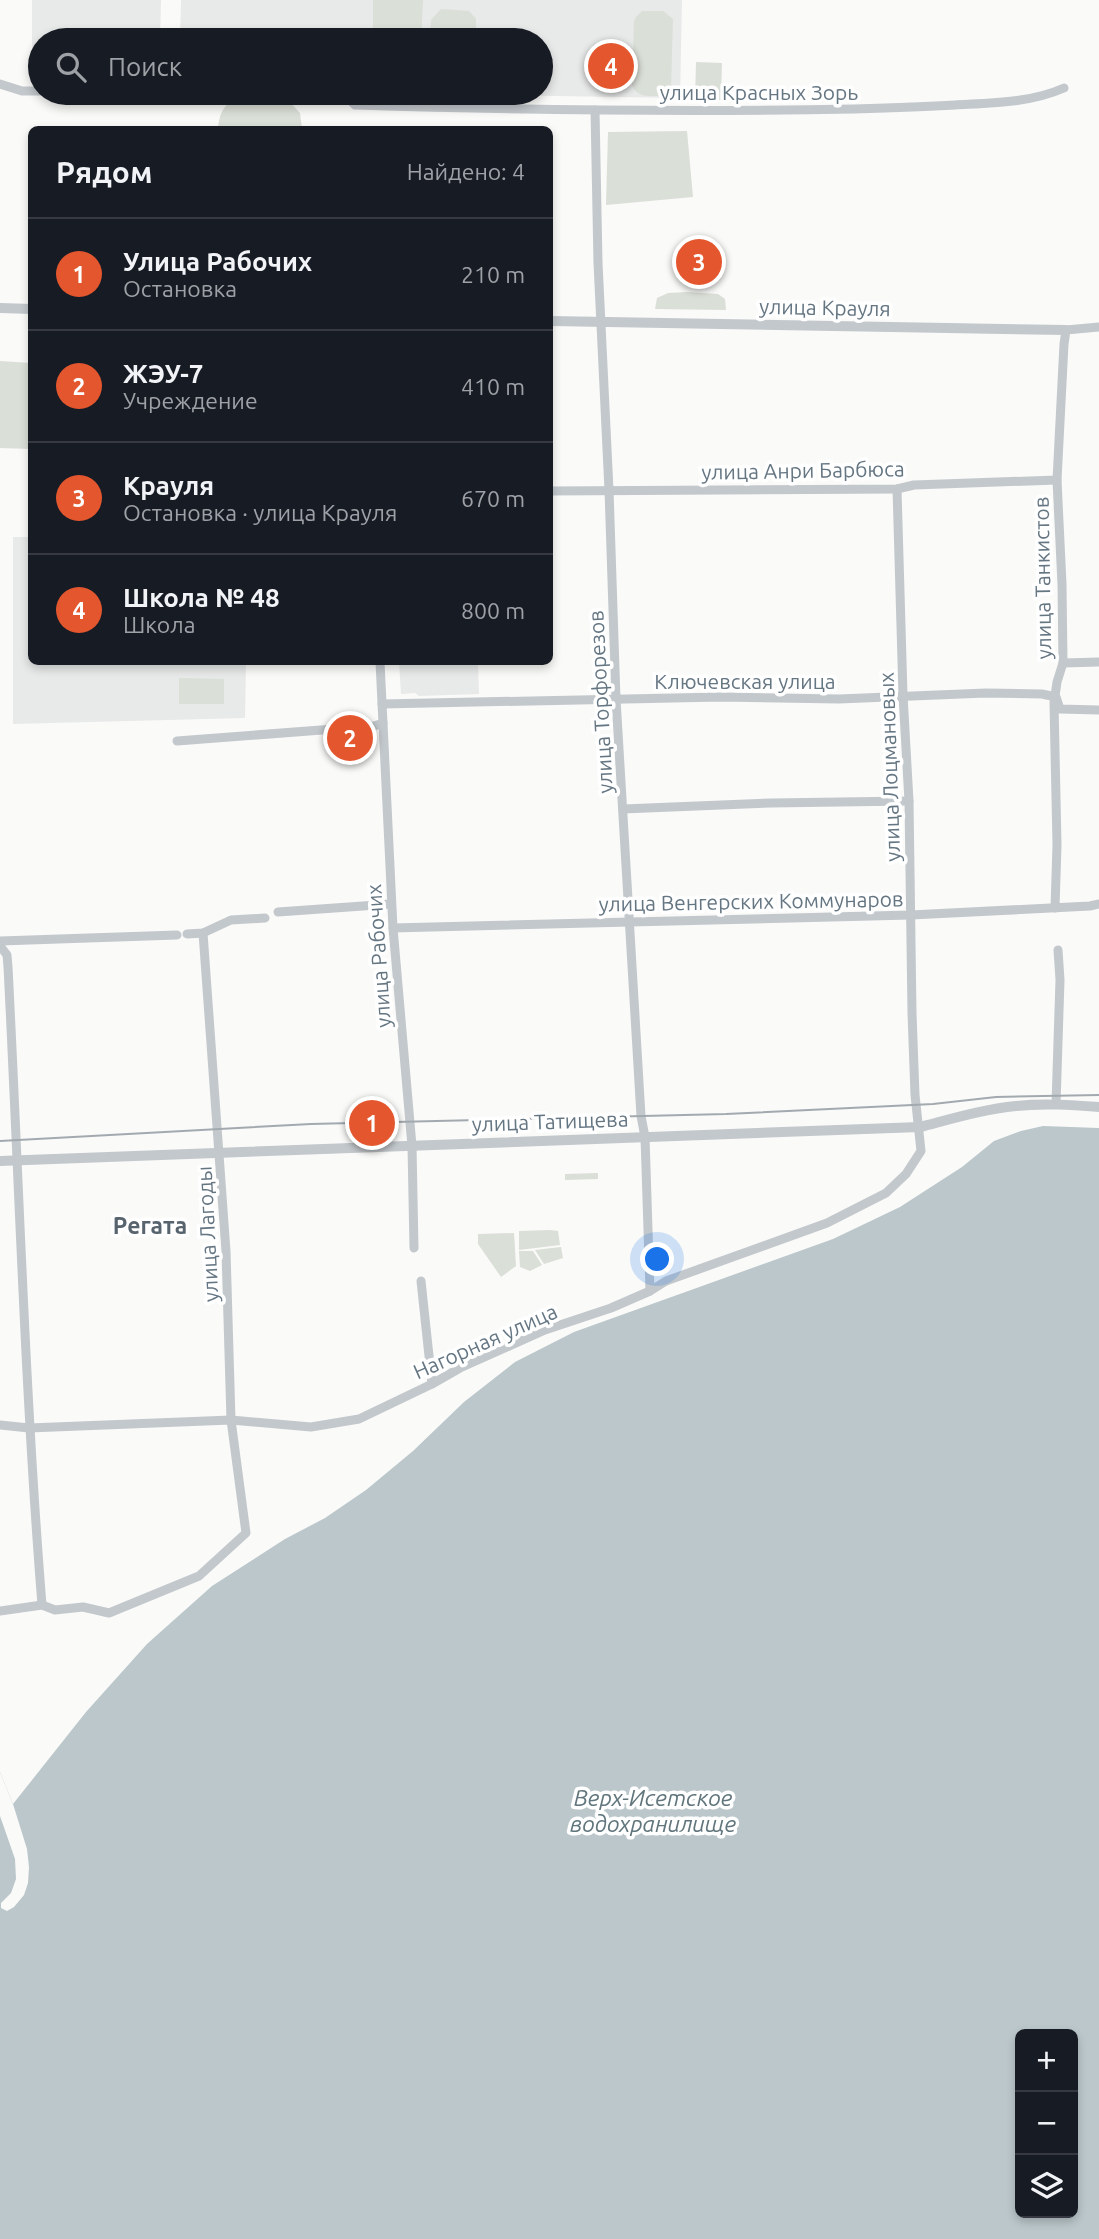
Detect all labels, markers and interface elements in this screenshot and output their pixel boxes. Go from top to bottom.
search box [28,28,553,105]
pin: 4 [588,40,634,92]
icon: search [52,48,90,86]
text: Поиск [108,52,182,81]
street label: улица Красных Зорь [660,80,858,104]
text: Рядом [56,155,152,189]
text: Найдено: 4 [407,159,525,184]
pin: 3 [676,236,722,288]
text: Улица Рабочих [123,247,312,276]
text: 1 [73,262,85,287]
text: 210 m [461,262,525,287]
text: Остановка [123,276,237,301]
street label: улица Крауля [759,294,891,320]
text: ЖЭУ-7 [123,359,203,388]
text: 2 [73,374,85,399]
text: 410 m [461,374,525,399]
text: Учреждение [123,388,258,413]
street label: улица Анри Барбюса [701,456,905,484]
text: Крауля [123,471,214,500]
text: 3 [73,486,85,511]
text: 670 m [461,486,525,511]
street label: улица Танкистов [1029,496,1055,660]
text: Остановка · улица Крауля [123,500,397,525]
text: Школа № 48 [123,583,280,612]
text: 4 [73,598,85,623]
text: 800 m [461,598,525,623]
street label: улица Торфорезов [583,610,617,794]
text: Школа [123,612,195,637]
street label: Ключевская улица [654,669,836,693]
street label: улица Лоцмановых [874,671,904,862]
pin: 2 [327,712,373,764]
street label: улица Рабочих [361,883,395,1029]
street label: улица Венгерских Коммунаров [598,886,904,916]
pin: 1 [349,1097,395,1149]
street label: улица Татищева [471,1106,629,1136]
street label: улица Лагоды [191,1165,223,1303]
district label: Регата [113,1213,187,1238]
your location [640,1242,674,1276]
street label: Нагорная улица [409,1298,561,1384]
water label: Верх-Исетское водохранилище [570,1785,736,1836]
map controls [1015,2029,1078,2218]
button: + [1015,2029,1078,2092]
button: − [1015,2092,1078,2155]
button: layers [1015,2155,1078,2218]

